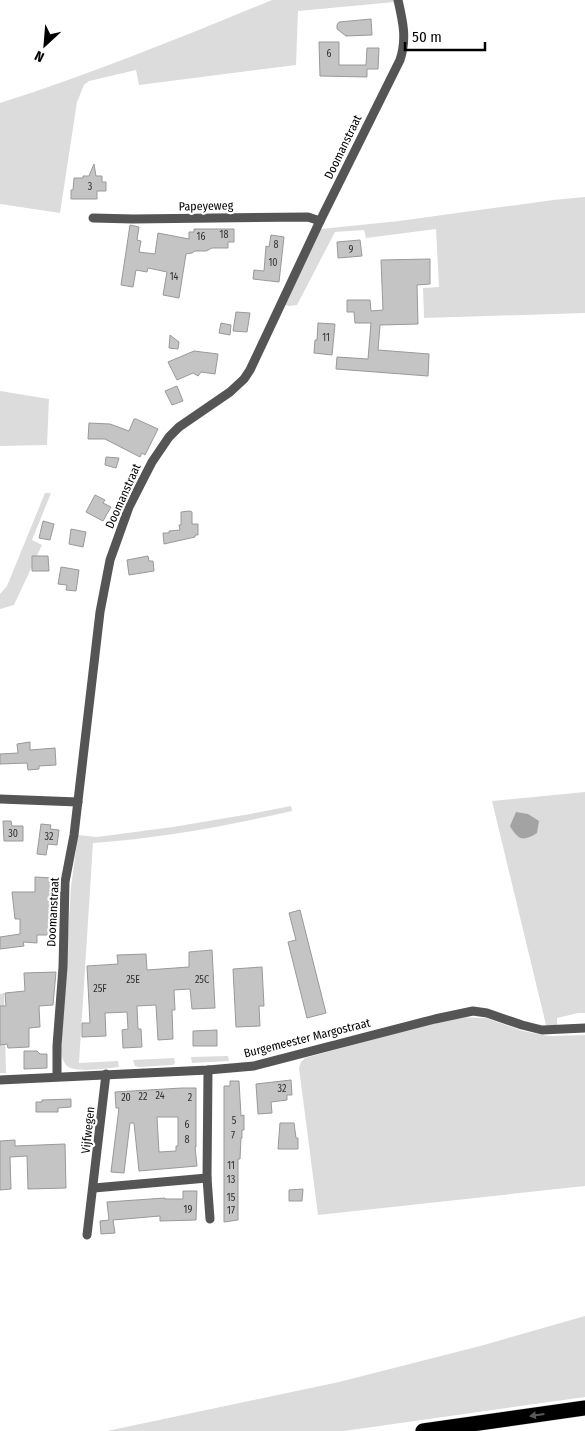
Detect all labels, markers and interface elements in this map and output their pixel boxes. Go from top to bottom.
north arrow [20,20,70,70]
scale bar [405,20,485,52]
text: 50 m [412,28,442,46]
text: N [32,47,47,66]
house number: 6 [327,48,332,60]
street label: Doomanstraat [321,113,365,181]
house number: 3 [88,181,93,193]
street label: Papeyeweg [179,199,234,213]
house number: 18 [220,229,228,241]
house number: 16 [197,231,205,243]
house number: 8 [274,239,279,251]
house number: 9 [349,244,354,256]
house number: 10 [268,257,278,269]
house number: 14 [170,271,179,283]
house number: 11 [322,332,330,344]
street label: Doomanstraat [102,461,144,531]
house number: 30 [8,828,18,840]
house number: 32 [45,831,54,843]
street label: Doomanstraat [44,877,62,947]
house number: 25E [126,974,140,986]
house number: 25C [195,974,209,986]
house number: 25F [93,983,107,995]
street label: Burgemeester Margostraat [242,1015,372,1060]
house number: 32 [278,1083,287,1095]
house number: 24 [155,1090,165,1102]
house number: 22 [139,1091,148,1103]
house number: 20 [121,1092,131,1104]
house number: 2 [188,1092,193,1104]
street label: Vijfwegen [79,1106,97,1154]
house number: 5 [232,1115,237,1127]
house number: 6 [185,1119,190,1131]
house number: 7 [231,1130,235,1142]
house number: 8 [185,1134,190,1146]
house number: 11 [227,1160,235,1172]
house number: 13 [227,1174,236,1186]
house number: 15 [227,1192,236,1204]
house number: 19 [184,1204,193,1216]
house number: 17 [227,1205,235,1217]
one-way arrow [528,1411,544,1419]

